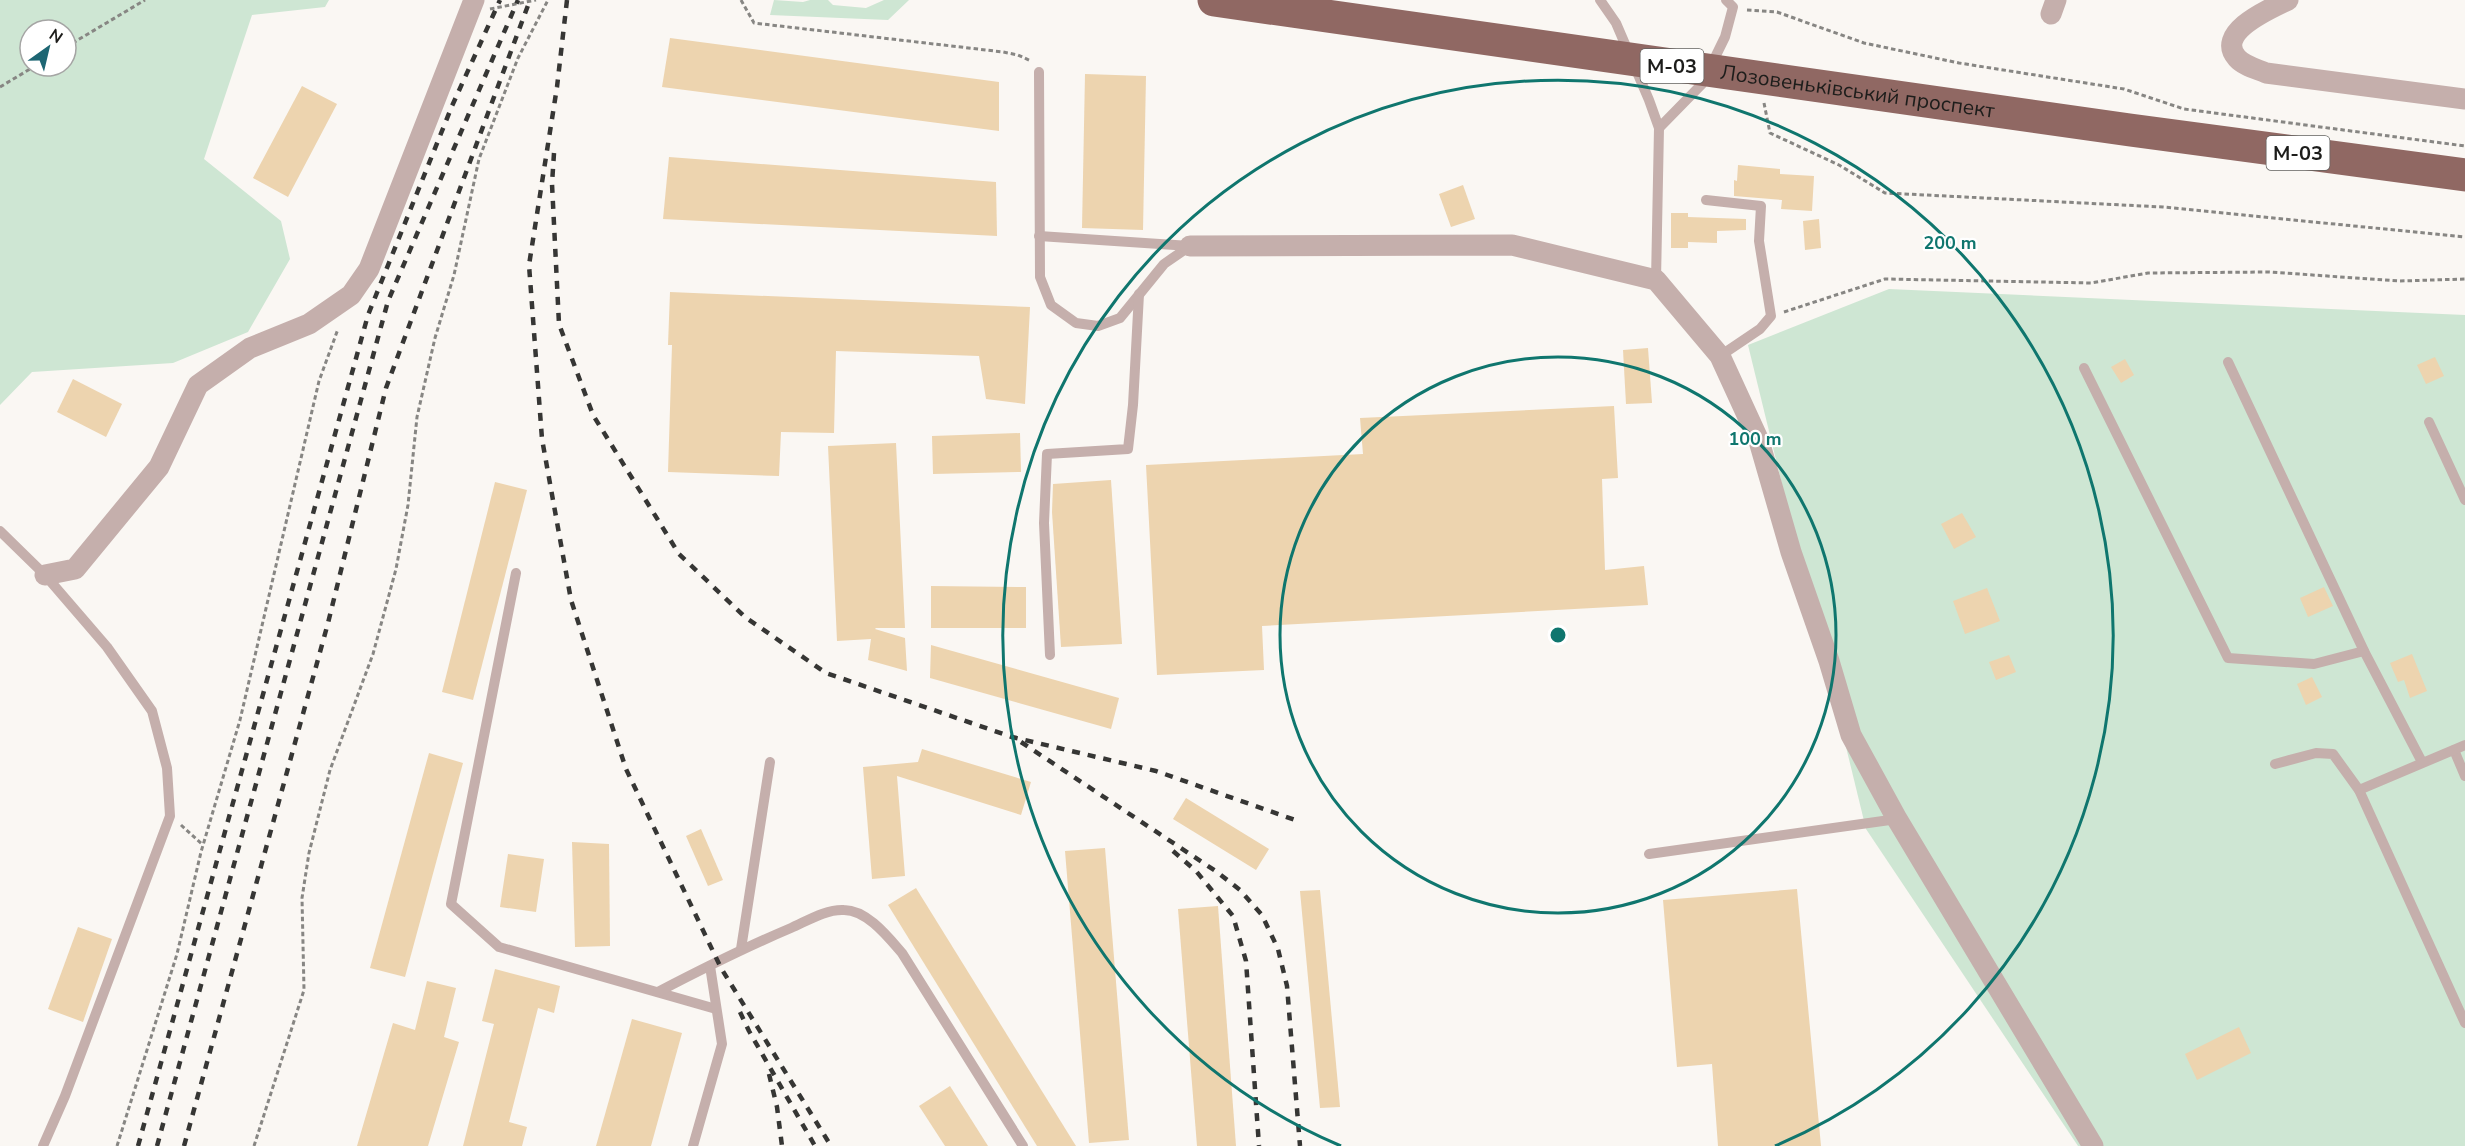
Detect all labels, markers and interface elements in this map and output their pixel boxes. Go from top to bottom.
north arrow [18,18,78,78]
text: N [45,24,67,49]
road number: М-03 [1640,49,1704,83]
street label: Лозовеньківський проспект [1719,58,1997,125]
road number: М-03 [2266,136,2330,170]
text: 200 m [1923,231,1977,255]
text: 100 m [1728,427,1782,451]
centre of rings [1548,625,1568,645]

